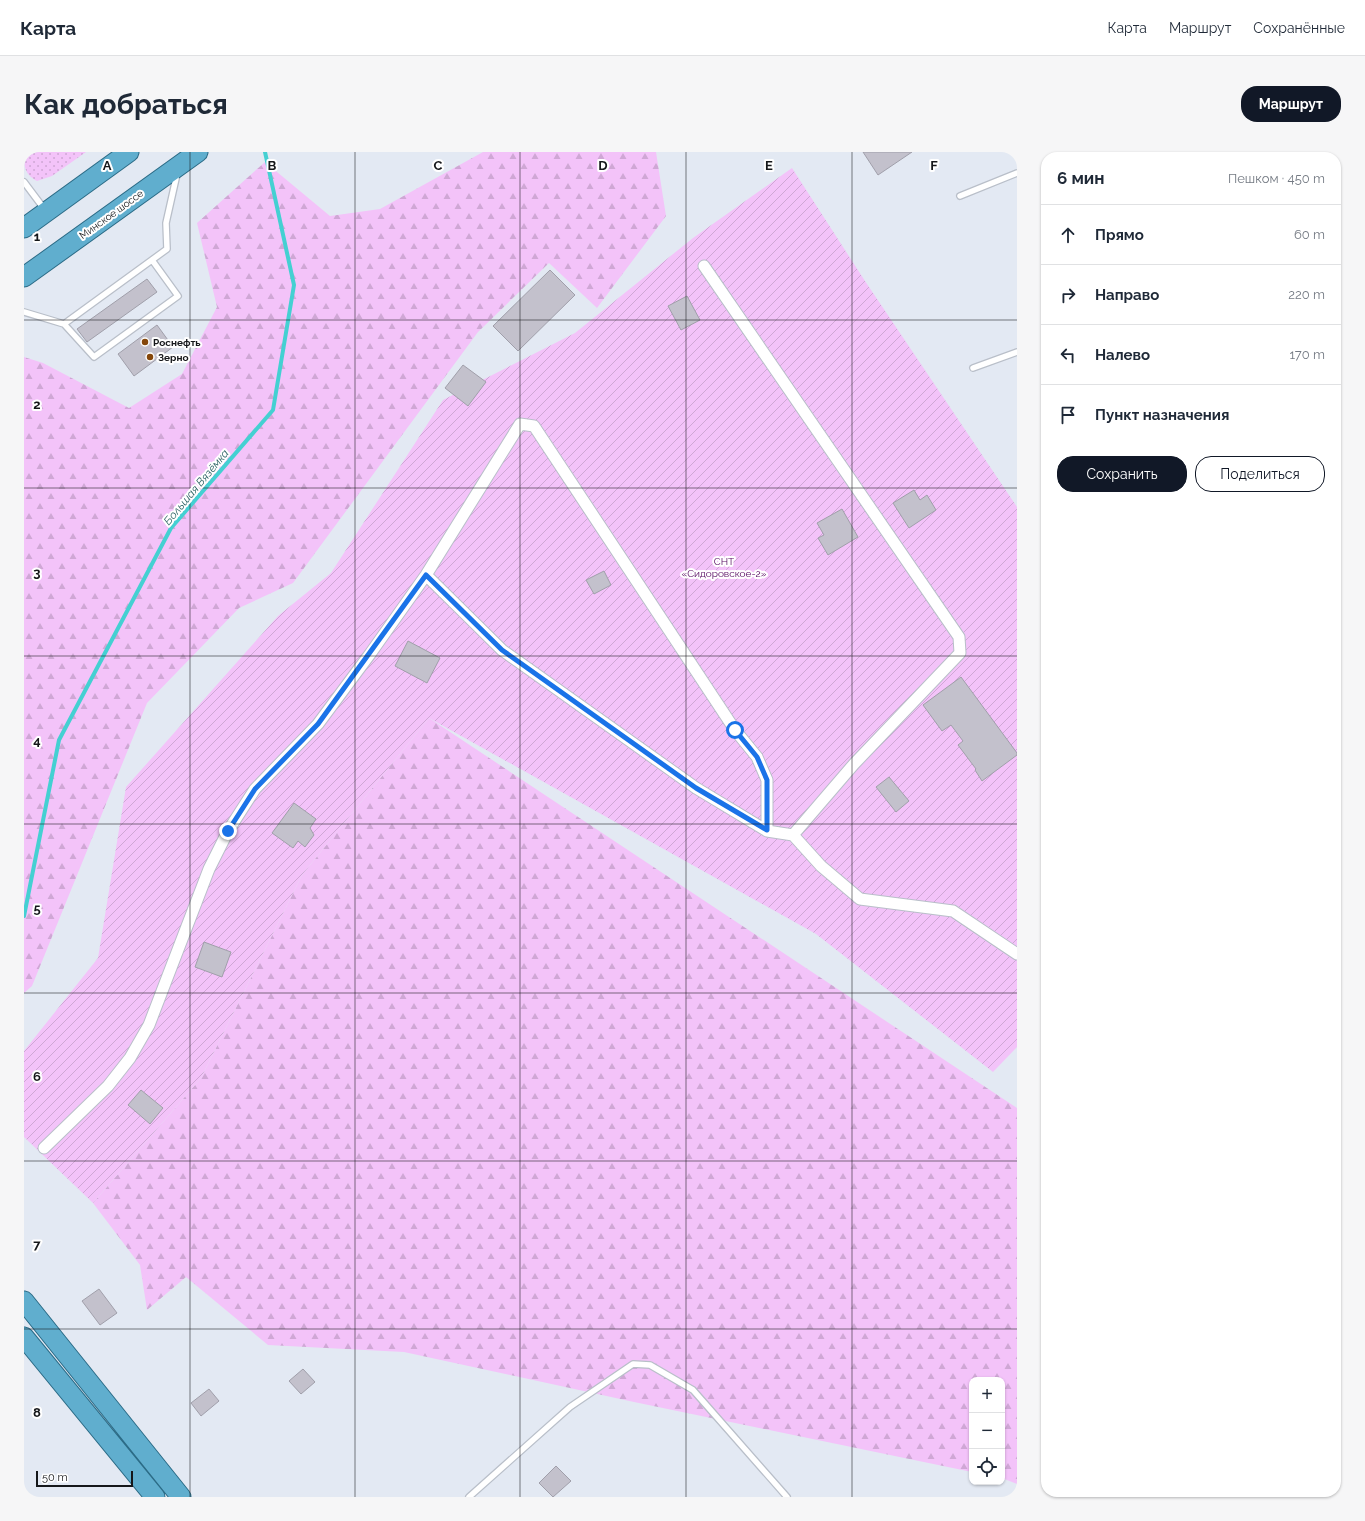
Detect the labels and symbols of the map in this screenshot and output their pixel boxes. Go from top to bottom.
text: A [103,158,112,173]
text: B [268,158,277,173]
text: C [434,158,443,173]
text: D [598,158,608,173]
text: E [765,158,773,173]
text: F [930,158,938,173]
street label: Минское шоссе [77,188,145,241]
text: 1 [34,229,41,244]
marker: Роснефть [140,337,150,347]
place label: Роснефть [153,337,201,348]
marker: Зерно [145,352,155,362]
place label: Зерно [158,352,188,363]
text: 2 [33,397,41,412]
water label: Большая Вязёмка [161,447,232,528]
park label: СНТ «Сидоровское-2» [681,556,767,579]
text: 3 [33,565,41,580]
route start [726,721,744,739]
text: 4 [33,733,41,748]
route end [219,822,237,840]
text: 5 [33,901,41,916]
text: 6 [33,1069,41,1084]
text: 7 [33,1237,41,1252]
text: 8 [33,1405,41,1420]
scale bar [36,1469,133,1488]

